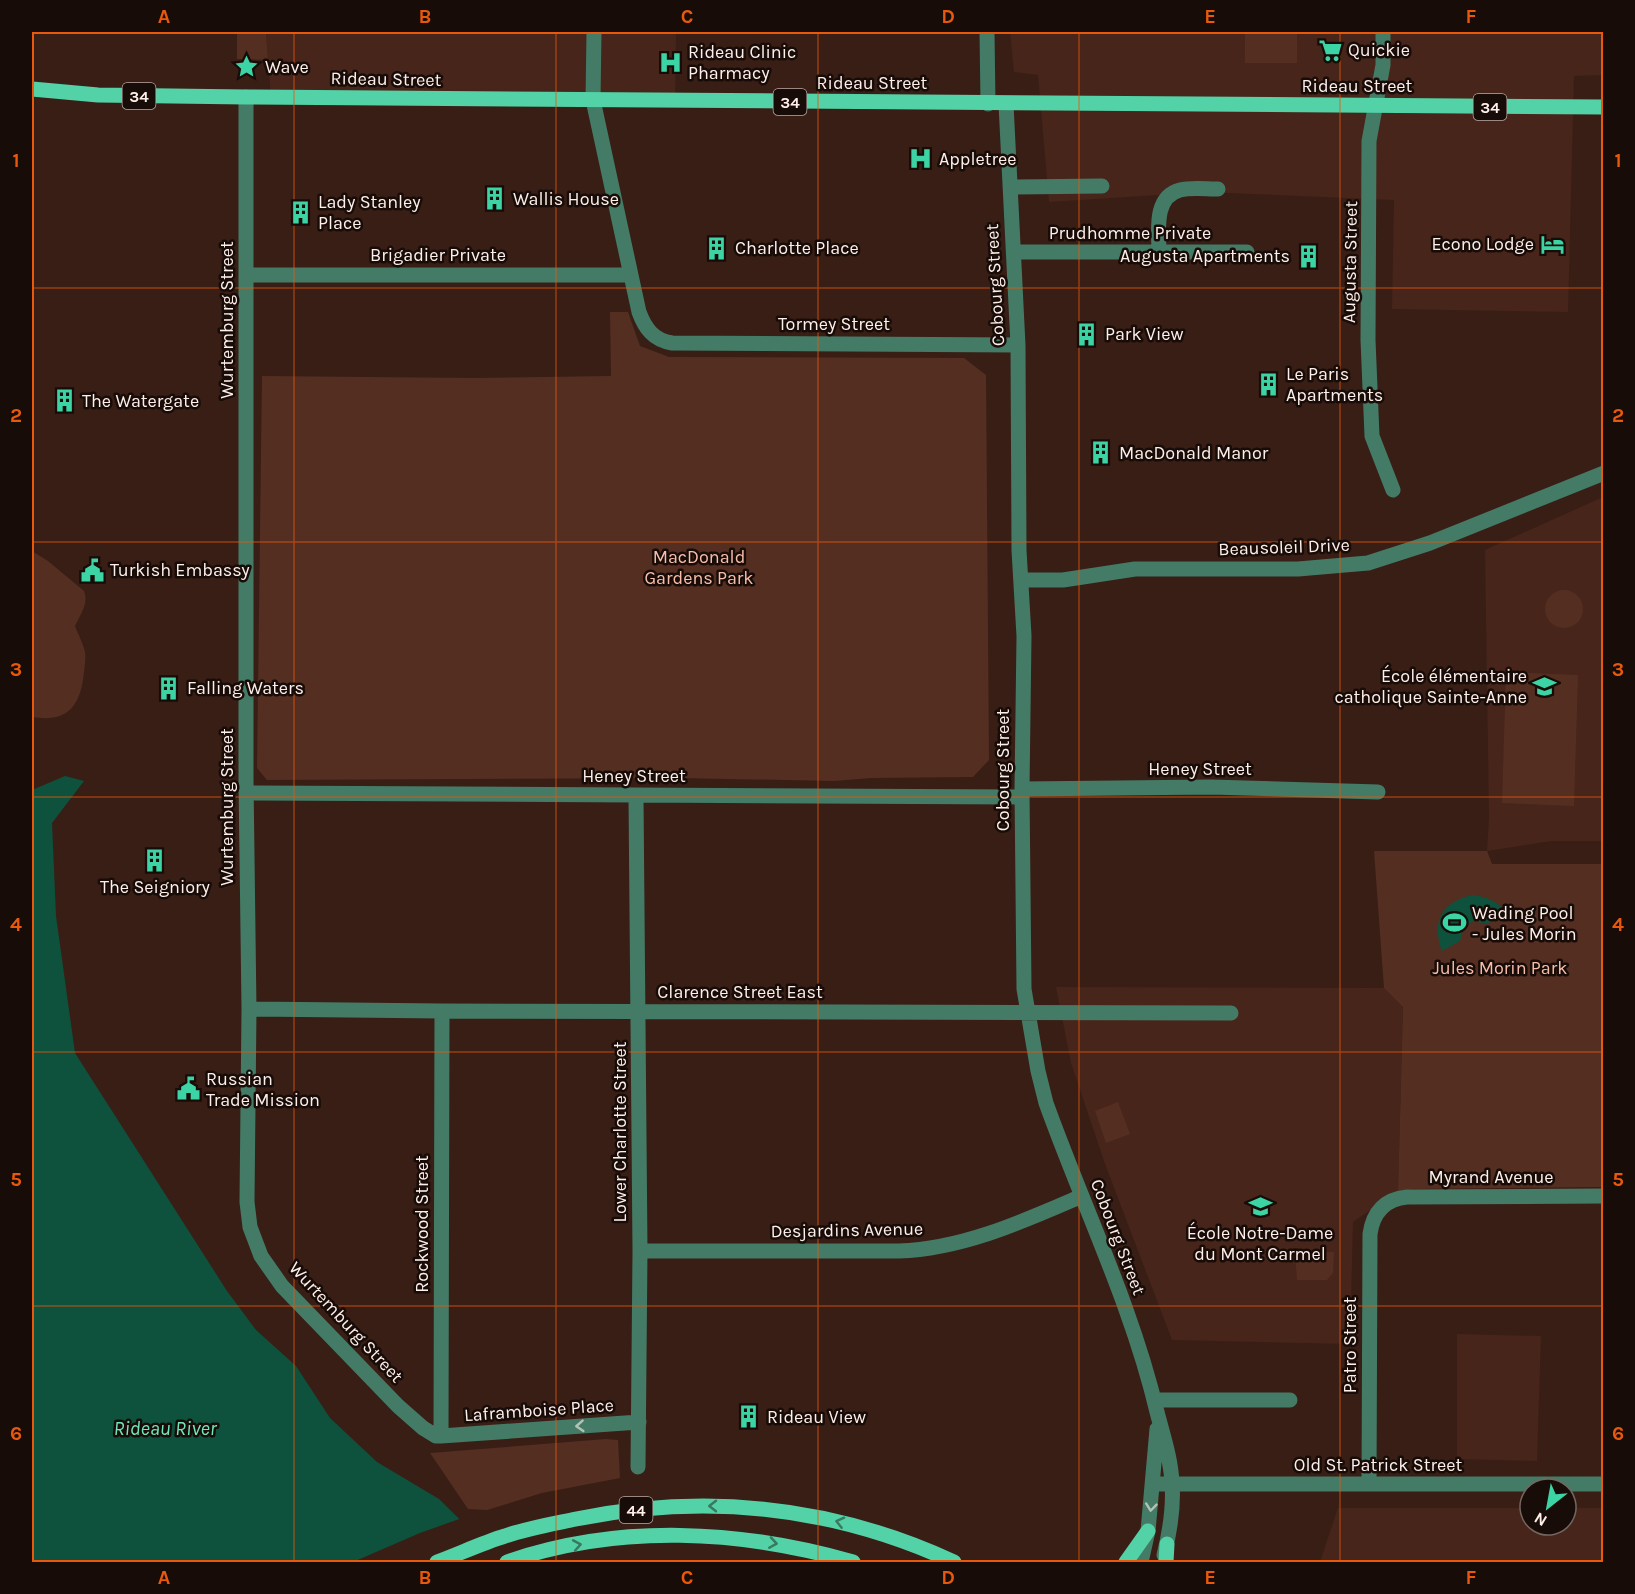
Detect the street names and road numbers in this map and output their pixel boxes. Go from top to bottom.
street label: Rideau Street [330,67,442,91]
street label: Rideau Street [817,72,928,94]
street label: Rideau Street [1302,75,1413,97]
road number: 34 [122,83,156,109]
road number: 34 [774,89,806,115]
road number: 34 [1474,94,1506,120]
street label: Augusta Street [1338,201,1362,323]
street label: Prudhomme Private [1049,222,1211,244]
street label: Cobourg Street [981,223,1009,347]
street label: Wurtemburg Street [216,241,238,399]
street label: Brigadier Private [370,244,506,266]
street label: Tormey Street [778,313,890,335]
street label: Beausoleil Drive [1218,534,1350,560]
street label: Cobourg Street [992,709,1014,831]
street label: Wurtemburg Street [216,728,238,886]
street label: Heney Street [1148,758,1252,780]
street label: Heney Street [582,765,686,787]
street label: Clarence Street East [657,981,823,1003]
street label: Lower Charlotte Street [609,1041,631,1222]
street label: Rockwood Street [411,1155,433,1293]
street label: Myrand Avenue [1428,1166,1554,1188]
street label: Cobourg Street [1086,1176,1150,1298]
street label: Desjardins Avenue [771,1218,923,1242]
street label: Wurtemburg Street [284,1257,408,1387]
street label: Patro Street [1339,1296,1361,1393]
street label: Laframboise Place [463,1394,615,1426]
street label: Old St. Patrick Street [1294,1454,1462,1476]
road number: 44 [620,1497,652,1523]

